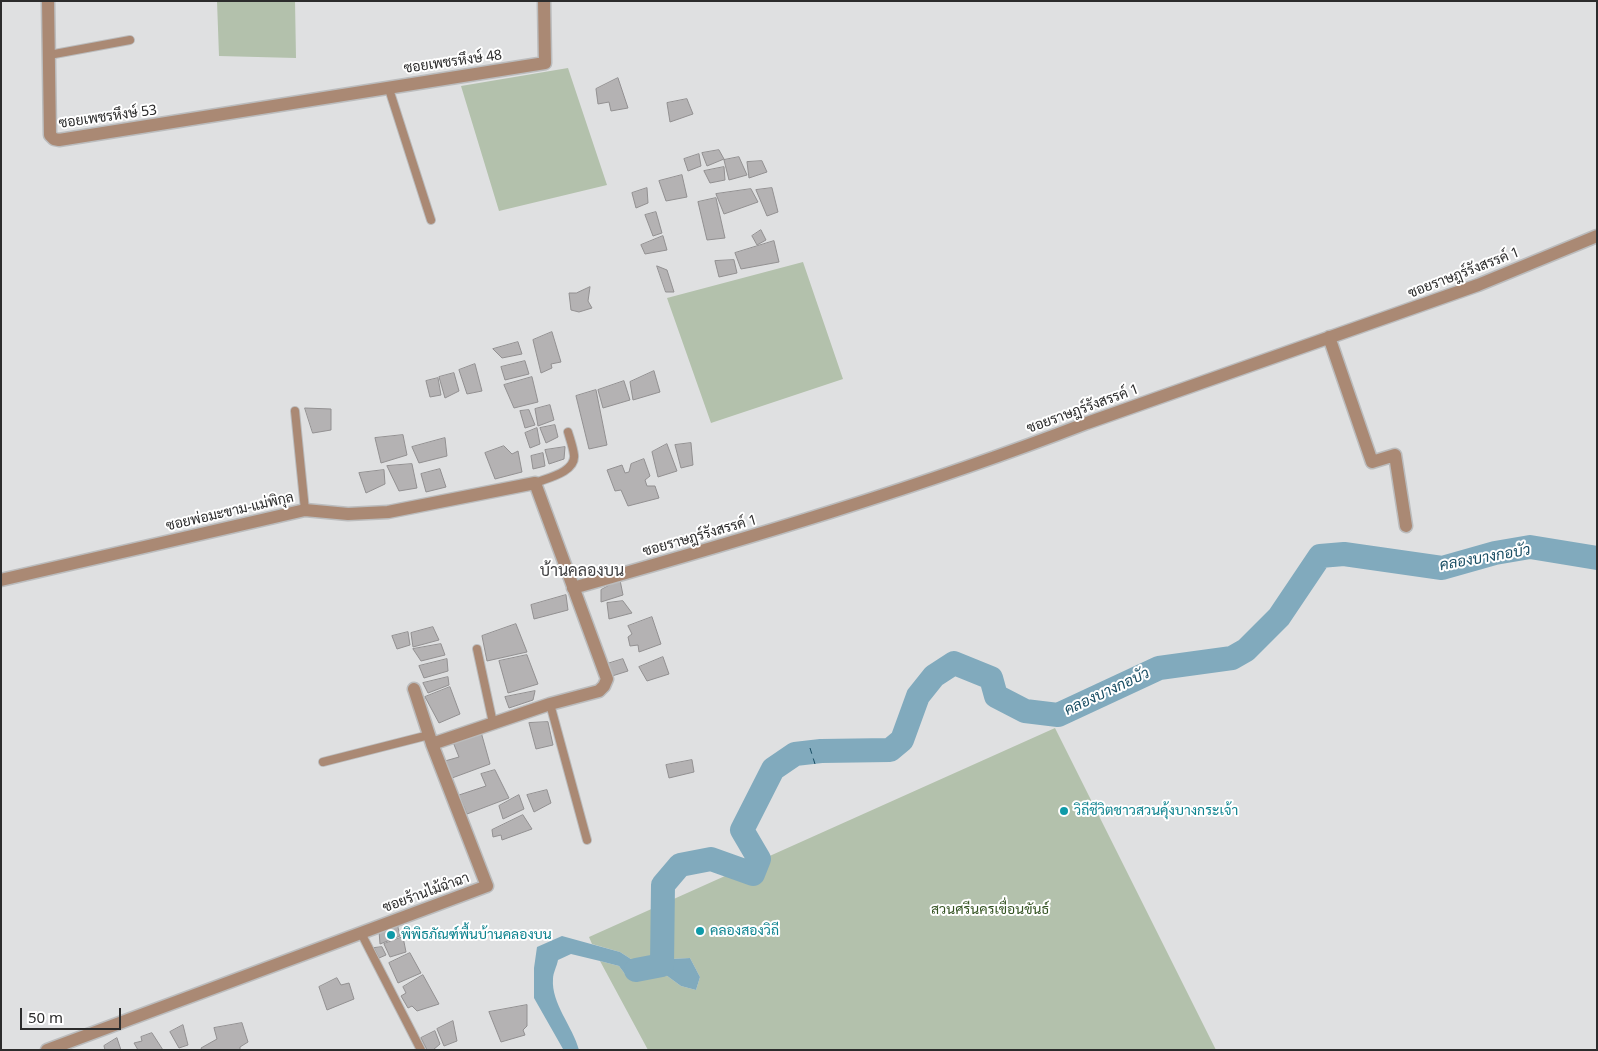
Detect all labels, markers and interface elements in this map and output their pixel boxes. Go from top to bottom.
street label: ซอยเพชรหึงษ์ 48 [403,47,503,77]
street label: ซอยเพชรหึงษ์ 53 [58,102,158,132]
street label: ซอยราษฎร์รังสรรค์ 1 [1406,244,1522,302]
street label: ซอยราษฎร์รังสรรค์ 1 [1025,381,1141,437]
street label: ซอยพ่อมะขาม-แม่พิกุล [165,489,295,535]
street label: ซอยราษฎร์รังสรรค์ 1 [641,512,759,560]
water label: คลองบางกอบัว [1438,541,1532,575]
district label: บ้านคลองบน [540,561,624,581]
water label: คลองบางกอบัว [1062,664,1152,720]
place label: วิถีชีวิตชาวสวนคุ้งบางกระเจ้า [1074,803,1238,819]
marker: วิถีชีวิตชาวสวนคุ้งบางกระเจ้า [1058,805,1070,817]
street label: ซอยร้านไม้ฉำฉา [380,870,472,916]
park label: สวนศรีนครเขื่อนขันธ์ [931,902,1049,918]
place label: คลองสองวิถี [710,923,779,939]
marker: คลองสองวิถี [694,925,706,937]
place label: พิพิธภัณฑ์พื้นบ้านคลองบน [401,927,552,943]
marker: พิพิธภัณฑ์พื้นบ้านคลองบน [385,929,397,941]
scale bar [22,998,124,1030]
text: 50 m [28,1007,63,1027]

